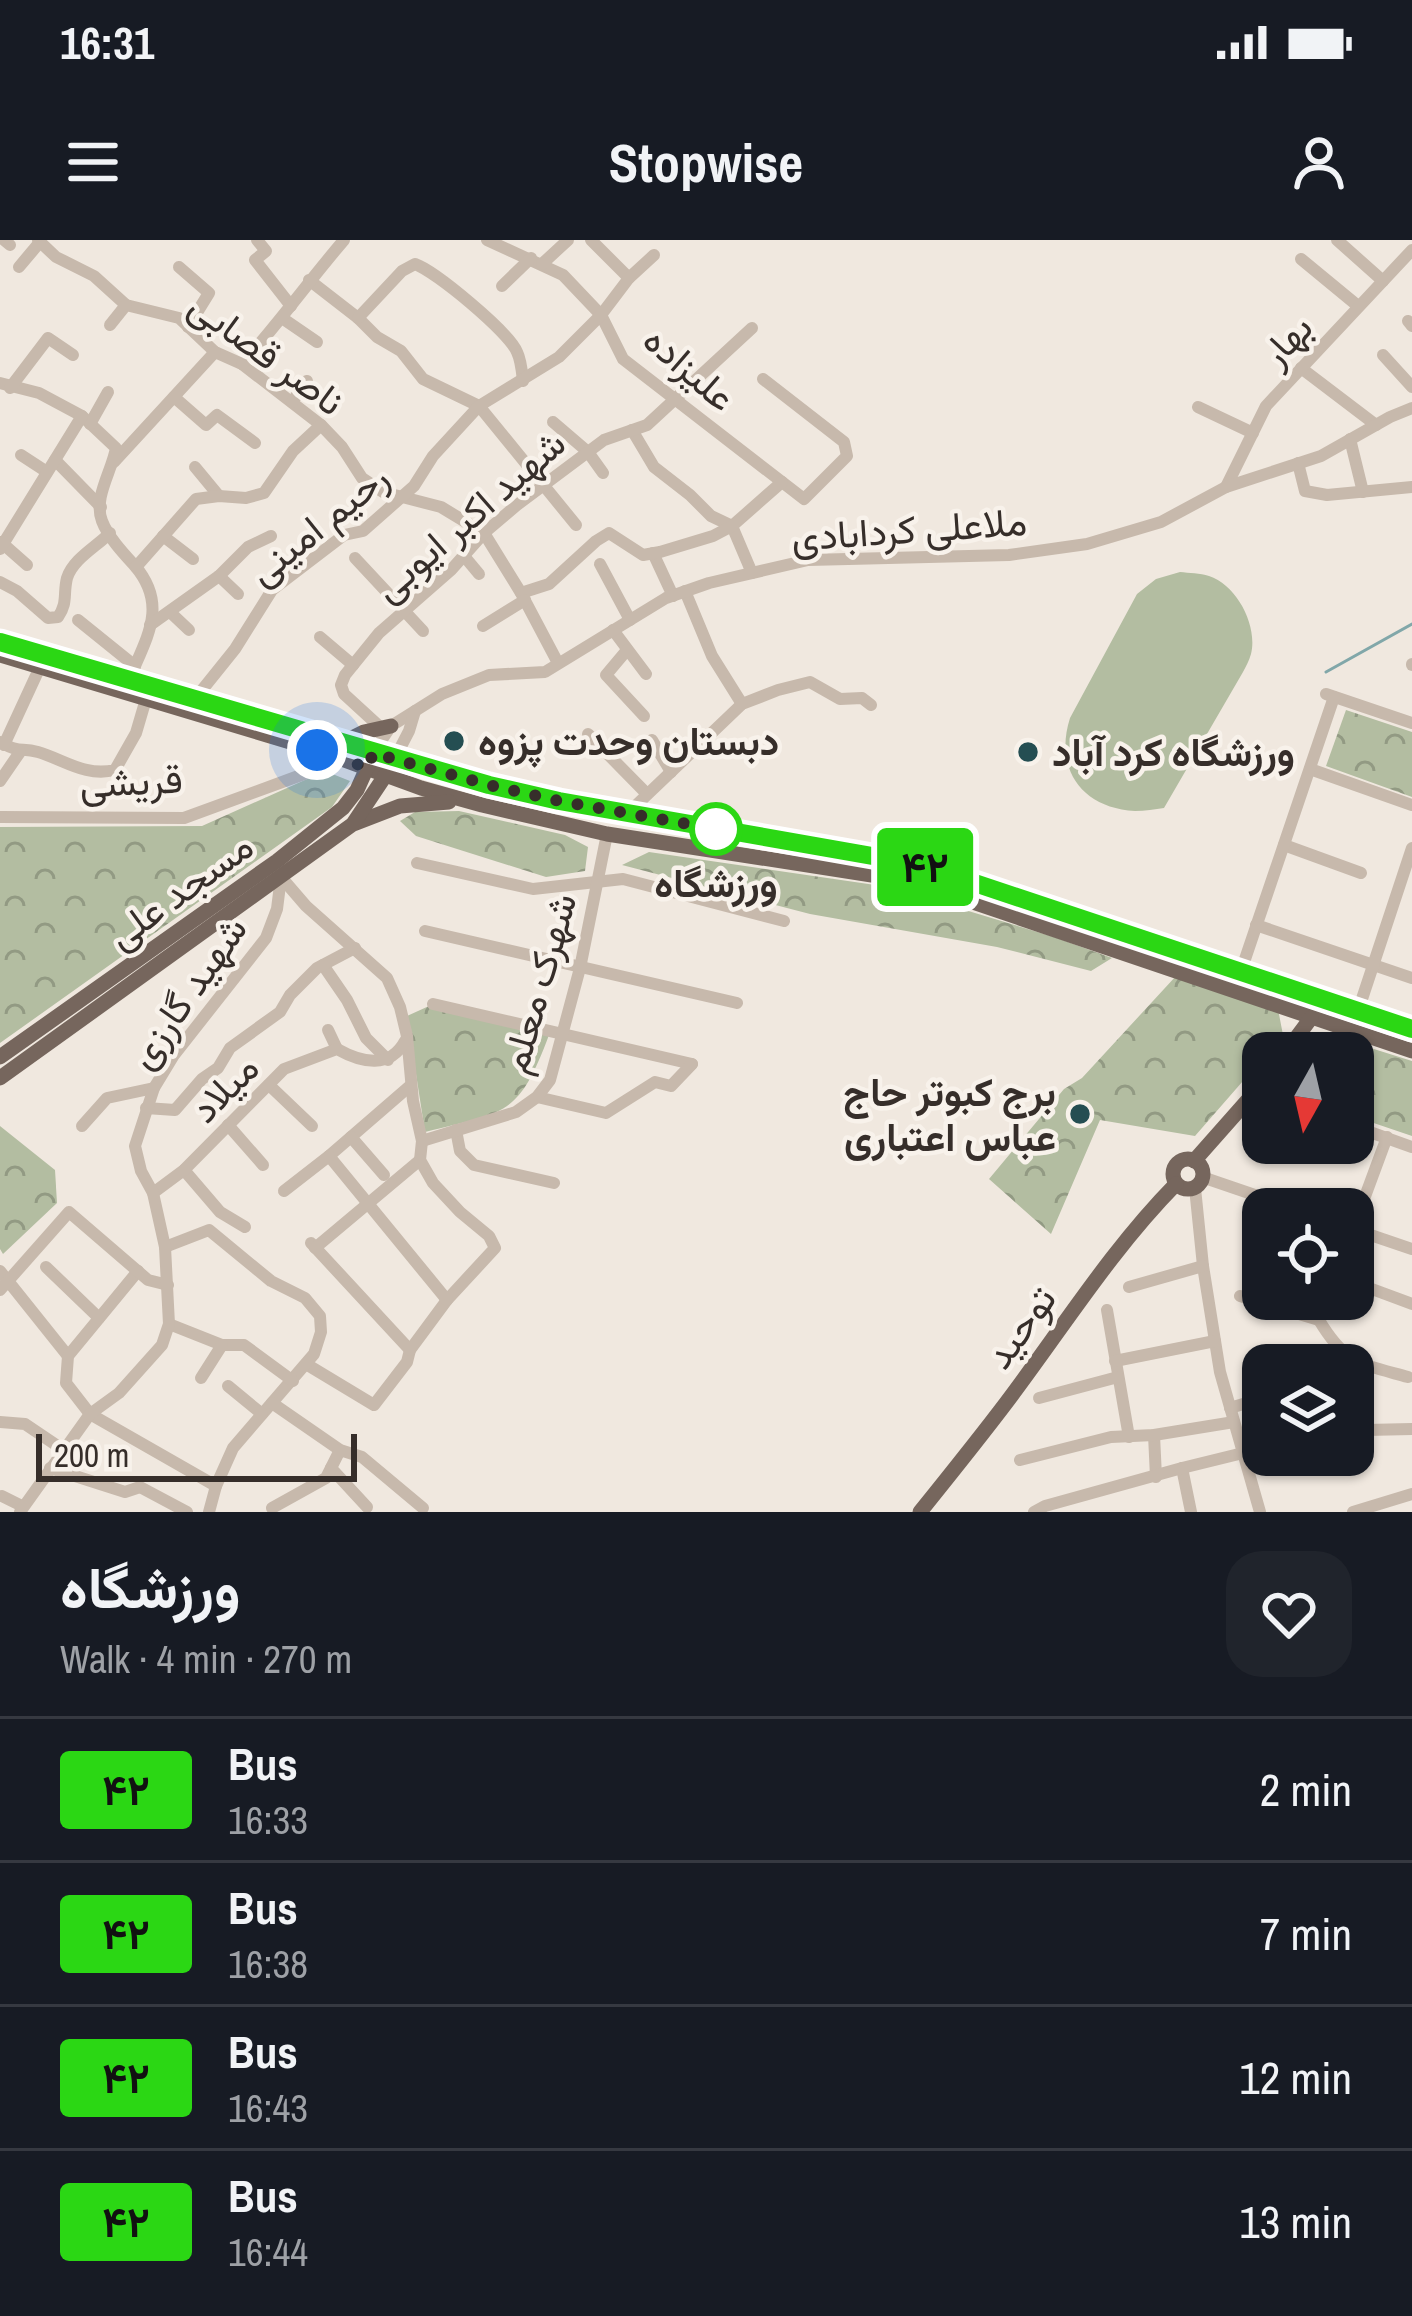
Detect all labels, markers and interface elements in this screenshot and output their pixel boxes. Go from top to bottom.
text: 16:31 [60,12,154,73]
text: Stopwise [609,126,803,199]
icon: menu [60,129,126,195]
icon: person [1286,129,1352,195]
street label: ناصر قصابی [179,279,355,427]
street label: بهار [1248,302,1324,378]
street label: علیزاده [633,313,747,423]
street label: شهید اکبر ایوبی [362,417,576,613]
street label: رحیم امینی [237,451,399,597]
street label: ملاعلی کردابادی [789,495,1029,563]
place label: دبستان وحدت پزوه [478,715,779,768]
your location [287,720,347,780]
place label: ورزشگاه کرد آباد [1052,726,1295,778]
marker: دبستان وحدت پزوه [441,728,467,754]
marker: ورزشگاه کرد آباد [1015,739,1041,765]
street label: قریشی [78,752,184,810]
marker: ورزشگاه [691,804,741,854]
street label: مسجد علی [97,820,263,960]
line badge: ۴۲ [871,828,979,906]
text: ۴۲ [901,839,949,895]
place label: ورزشگاه [654,857,778,909]
street label: شهرک معلم [488,887,588,1079]
street label: شهید گارزی [115,905,259,1079]
north arrow [1242,1032,1374,1164]
map controls [1242,1032,1374,1476]
street label: میلاد [178,1042,270,1134]
place label: برج کبوتر حاج عباس اعتباری [843,1066,1056,1163]
marker: برج کبوتر حاج عباس اعتباری [1067,1101,1093,1127]
button: locate [1242,1188,1374,1320]
street label: توحید [972,1275,1068,1379]
button: layers [1242,1344,1374,1476]
scale bar [36,1428,357,1481]
text: 200 m [54,1433,129,1477]
text: ورزشگاه [60,1549,240,1626]
button: heart [1226,1551,1352,1677]
text: Walk · 4 min · 270 m [60,1633,352,1685]
text: Bus [228,1733,298,1794]
text: 2 min [1260,1759,1352,1820]
text: ۴۲ [102,1762,150,1818]
text: 16:33 [228,1794,308,1846]
text: Bus [228,1877,298,1938]
text: 7 min [1260,1903,1352,1964]
text: ۴۲ [102,1906,150,1962]
text: 16:38 [228,1938,308,1990]
text: Bus [228,2021,298,2082]
text: 12 min [1239,2047,1352,2108]
text: ۴۲ [102,2050,150,2106]
text: 16:43 [228,2082,308,2134]
text: Bus [228,2165,298,2226]
text: 13 min [1239,2191,1352,2252]
text: ۴۲ [102,2194,150,2250]
text: 16:44 [228,2226,308,2278]

